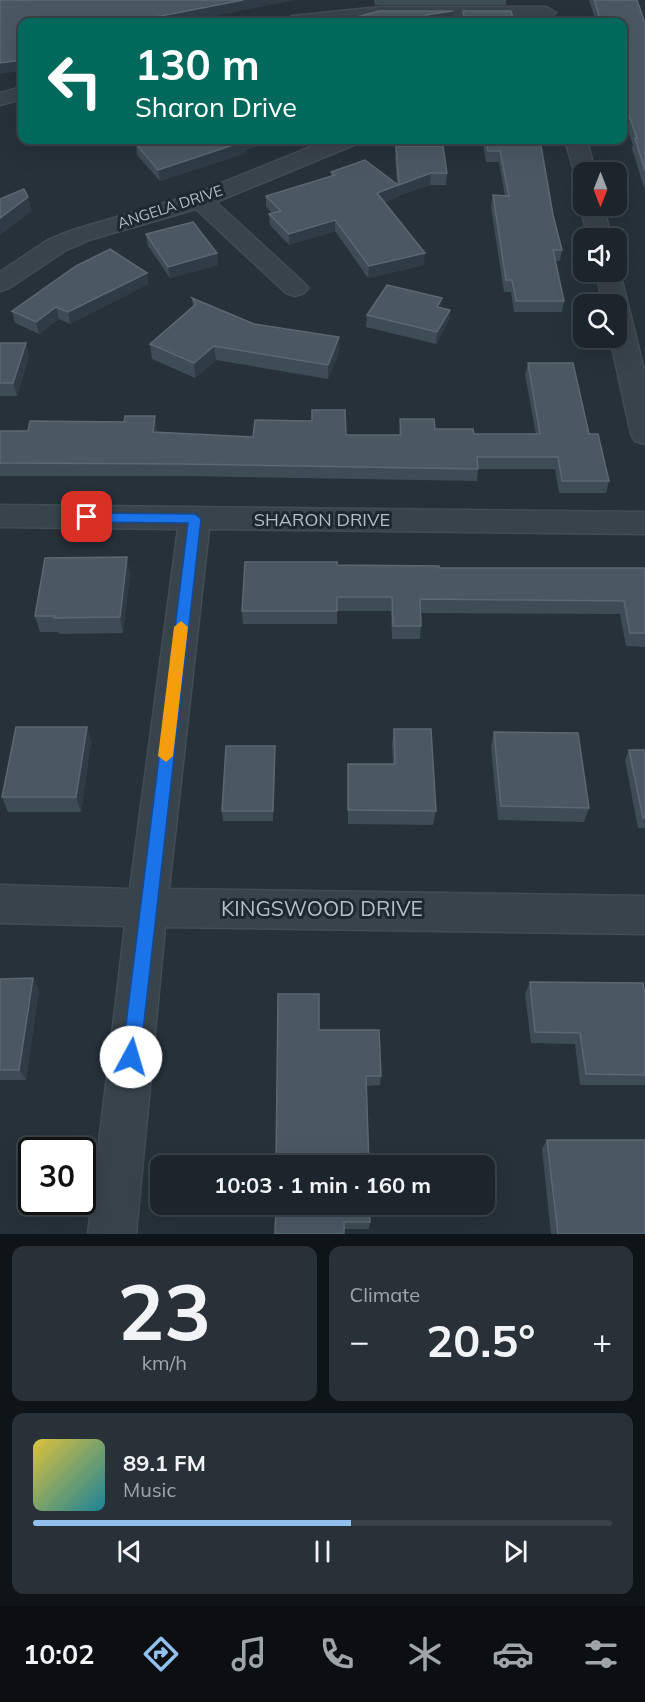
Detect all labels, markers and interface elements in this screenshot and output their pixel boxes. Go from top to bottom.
text: 130 m [135,38,260,91]
icon: left [36,42,114,120]
text: Sharon Drive [135,90,297,124]
north arrow [573,162,627,216]
map controls [573,162,627,348]
street label: ANGELA DRIVE [115,181,225,232]
button: sound [573,228,627,282]
button: search [573,294,627,348]
pin [61,491,112,542]
icon: arrive [70,500,103,533]
street label: SHARON DRIVE [254,508,390,531]
street label: KINGSWOOD DRIVE [221,895,423,921]
position arrow [99,1025,163,1089]
speed limit sign: 30 [18,1137,96,1215]
text: 10:03 · 1 min · 160 m [214,1171,431,1199]
text: 23 [117,1262,211,1360]
text: Climate [350,1282,420,1307]
text: 20.5° [426,1312,535,1368]
text: − [350,1320,369,1361]
text: + [592,1320,612,1361]
text: km/h [142,1350,187,1375]
text: 89.1 FM [123,1449,206,1477]
text: Music [123,1477,176,1502]
icon: previous [113,1535,146,1568]
icon: pause [306,1535,339,1568]
icon: next [499,1535,532,1568]
icon: directions [140,1633,182,1675]
icon: music [228,1633,270,1675]
icon: phone [316,1633,358,1675]
icon: climate [404,1633,446,1675]
icon: car [492,1633,534,1675]
icon: filters [580,1633,622,1675]
text: 10:02 [23,1637,94,1671]

